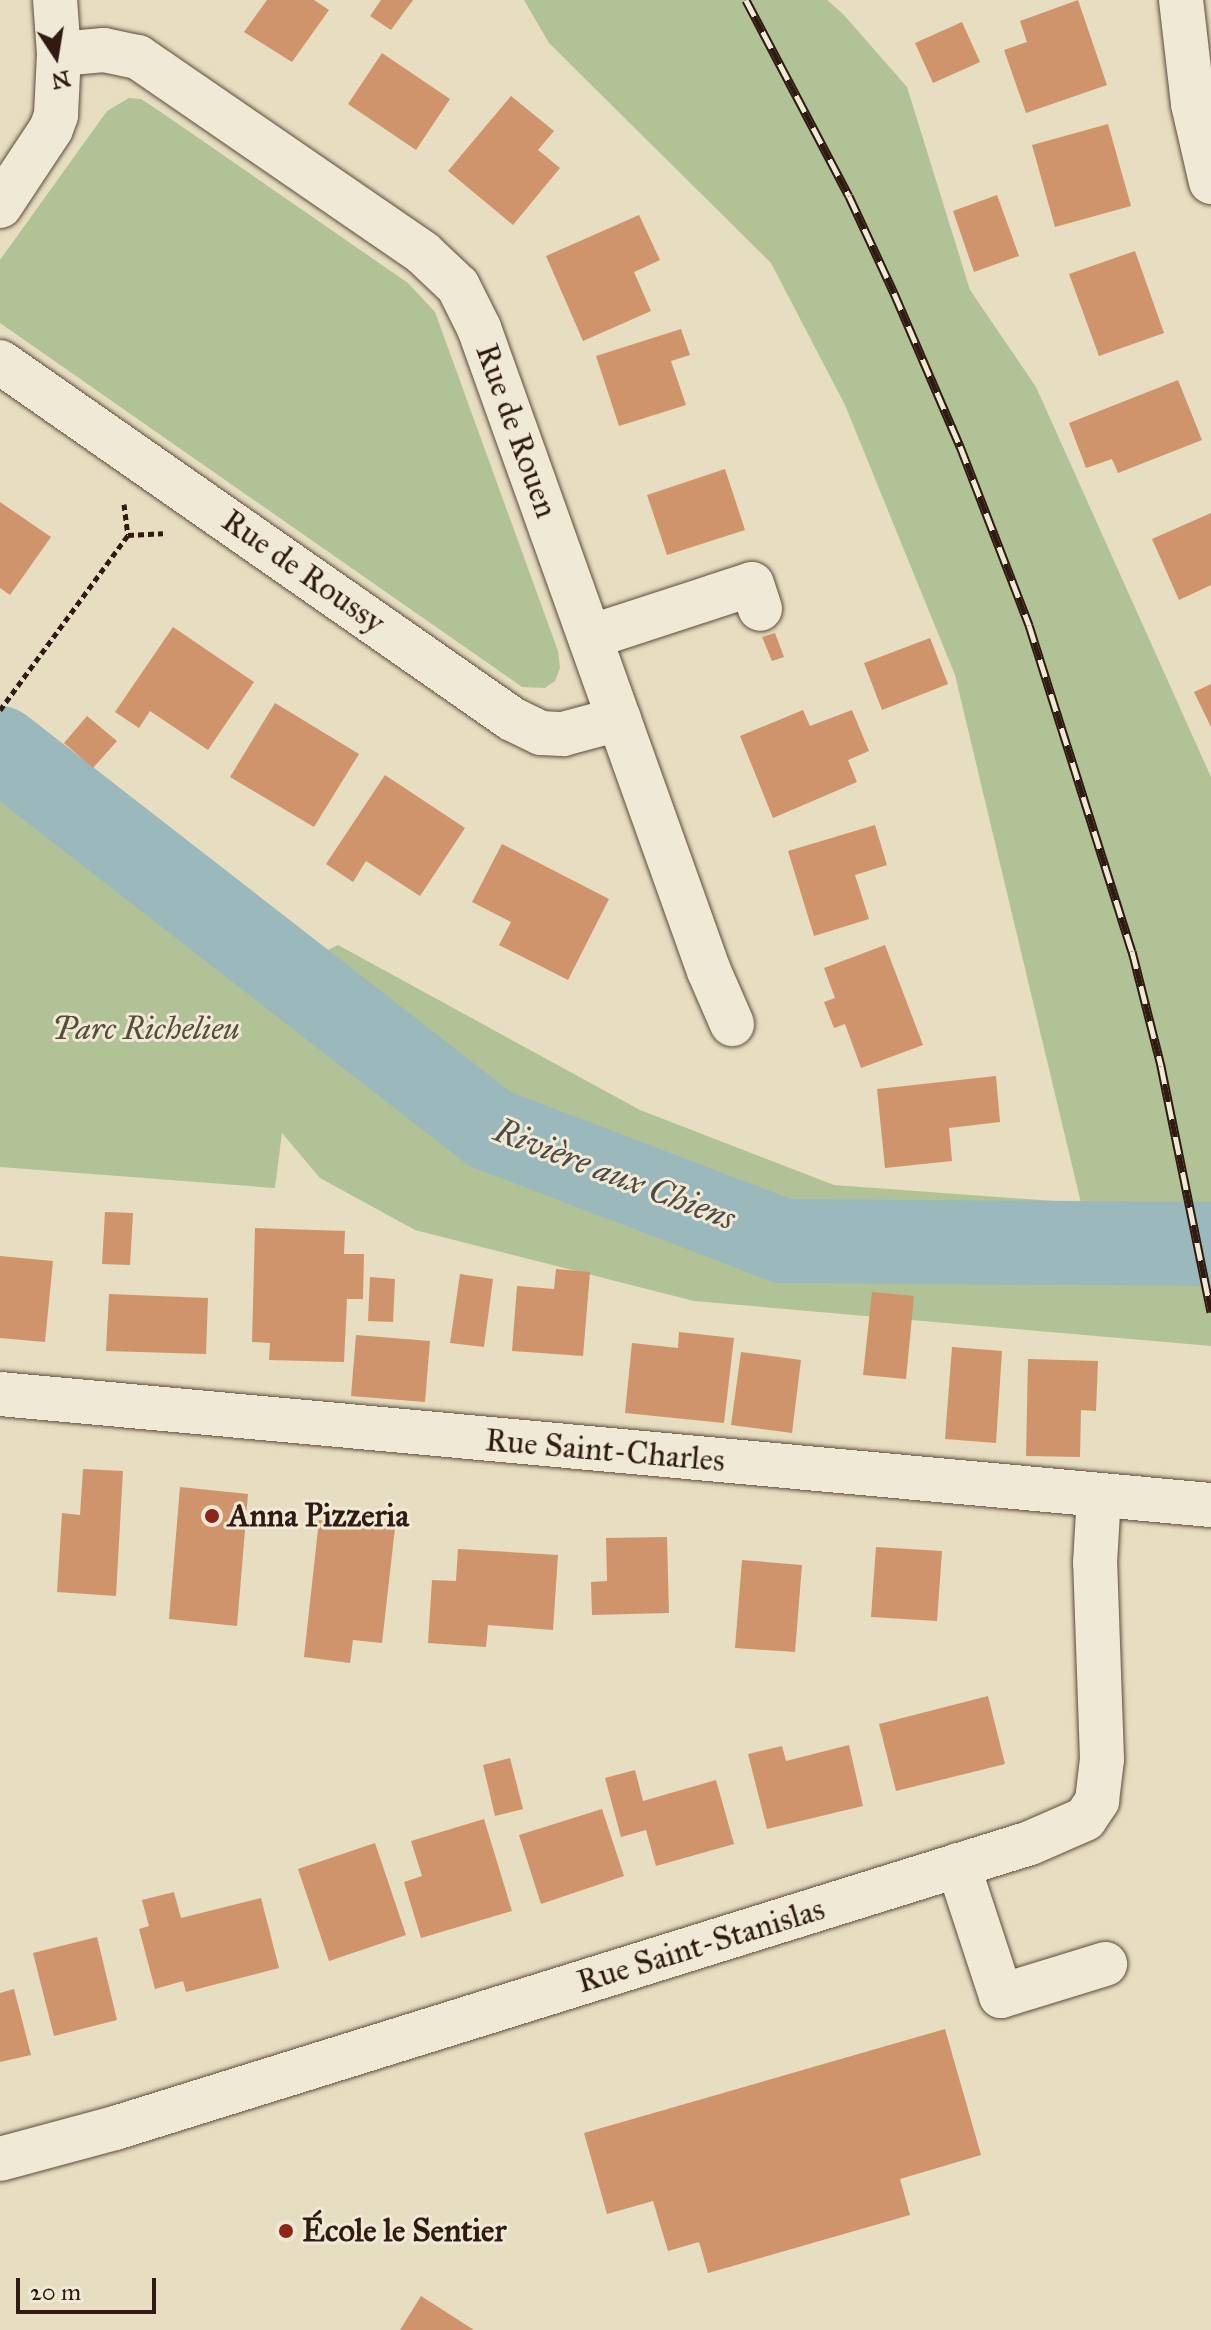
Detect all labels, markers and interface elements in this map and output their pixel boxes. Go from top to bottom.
north arrow [16,16,96,96]
text: N [49,65,73,95]
street label: Rue de Rouen [467,339,565,523]
street label: Rue de Roussy [214,502,392,642]
park label: Parc Richelieu [52,1010,240,1048]
water label: Rivière aux Chiens [489,1109,741,1239]
street label: Rue Saint-Charles [484,1421,726,1481]
place label: Anna Pizzeria [228,1497,409,1535]
marker: Anna Pizzeria [203,1507,221,1525]
street label: Rue Saint-Stanislas [573,1890,829,2002]
place label: École le Sentier [302,2212,506,2250]
marker: École le Sentier [277,2222,295,2240]
scale bar [20,2262,160,2312]
text: 20 m [30,2277,81,2307]

